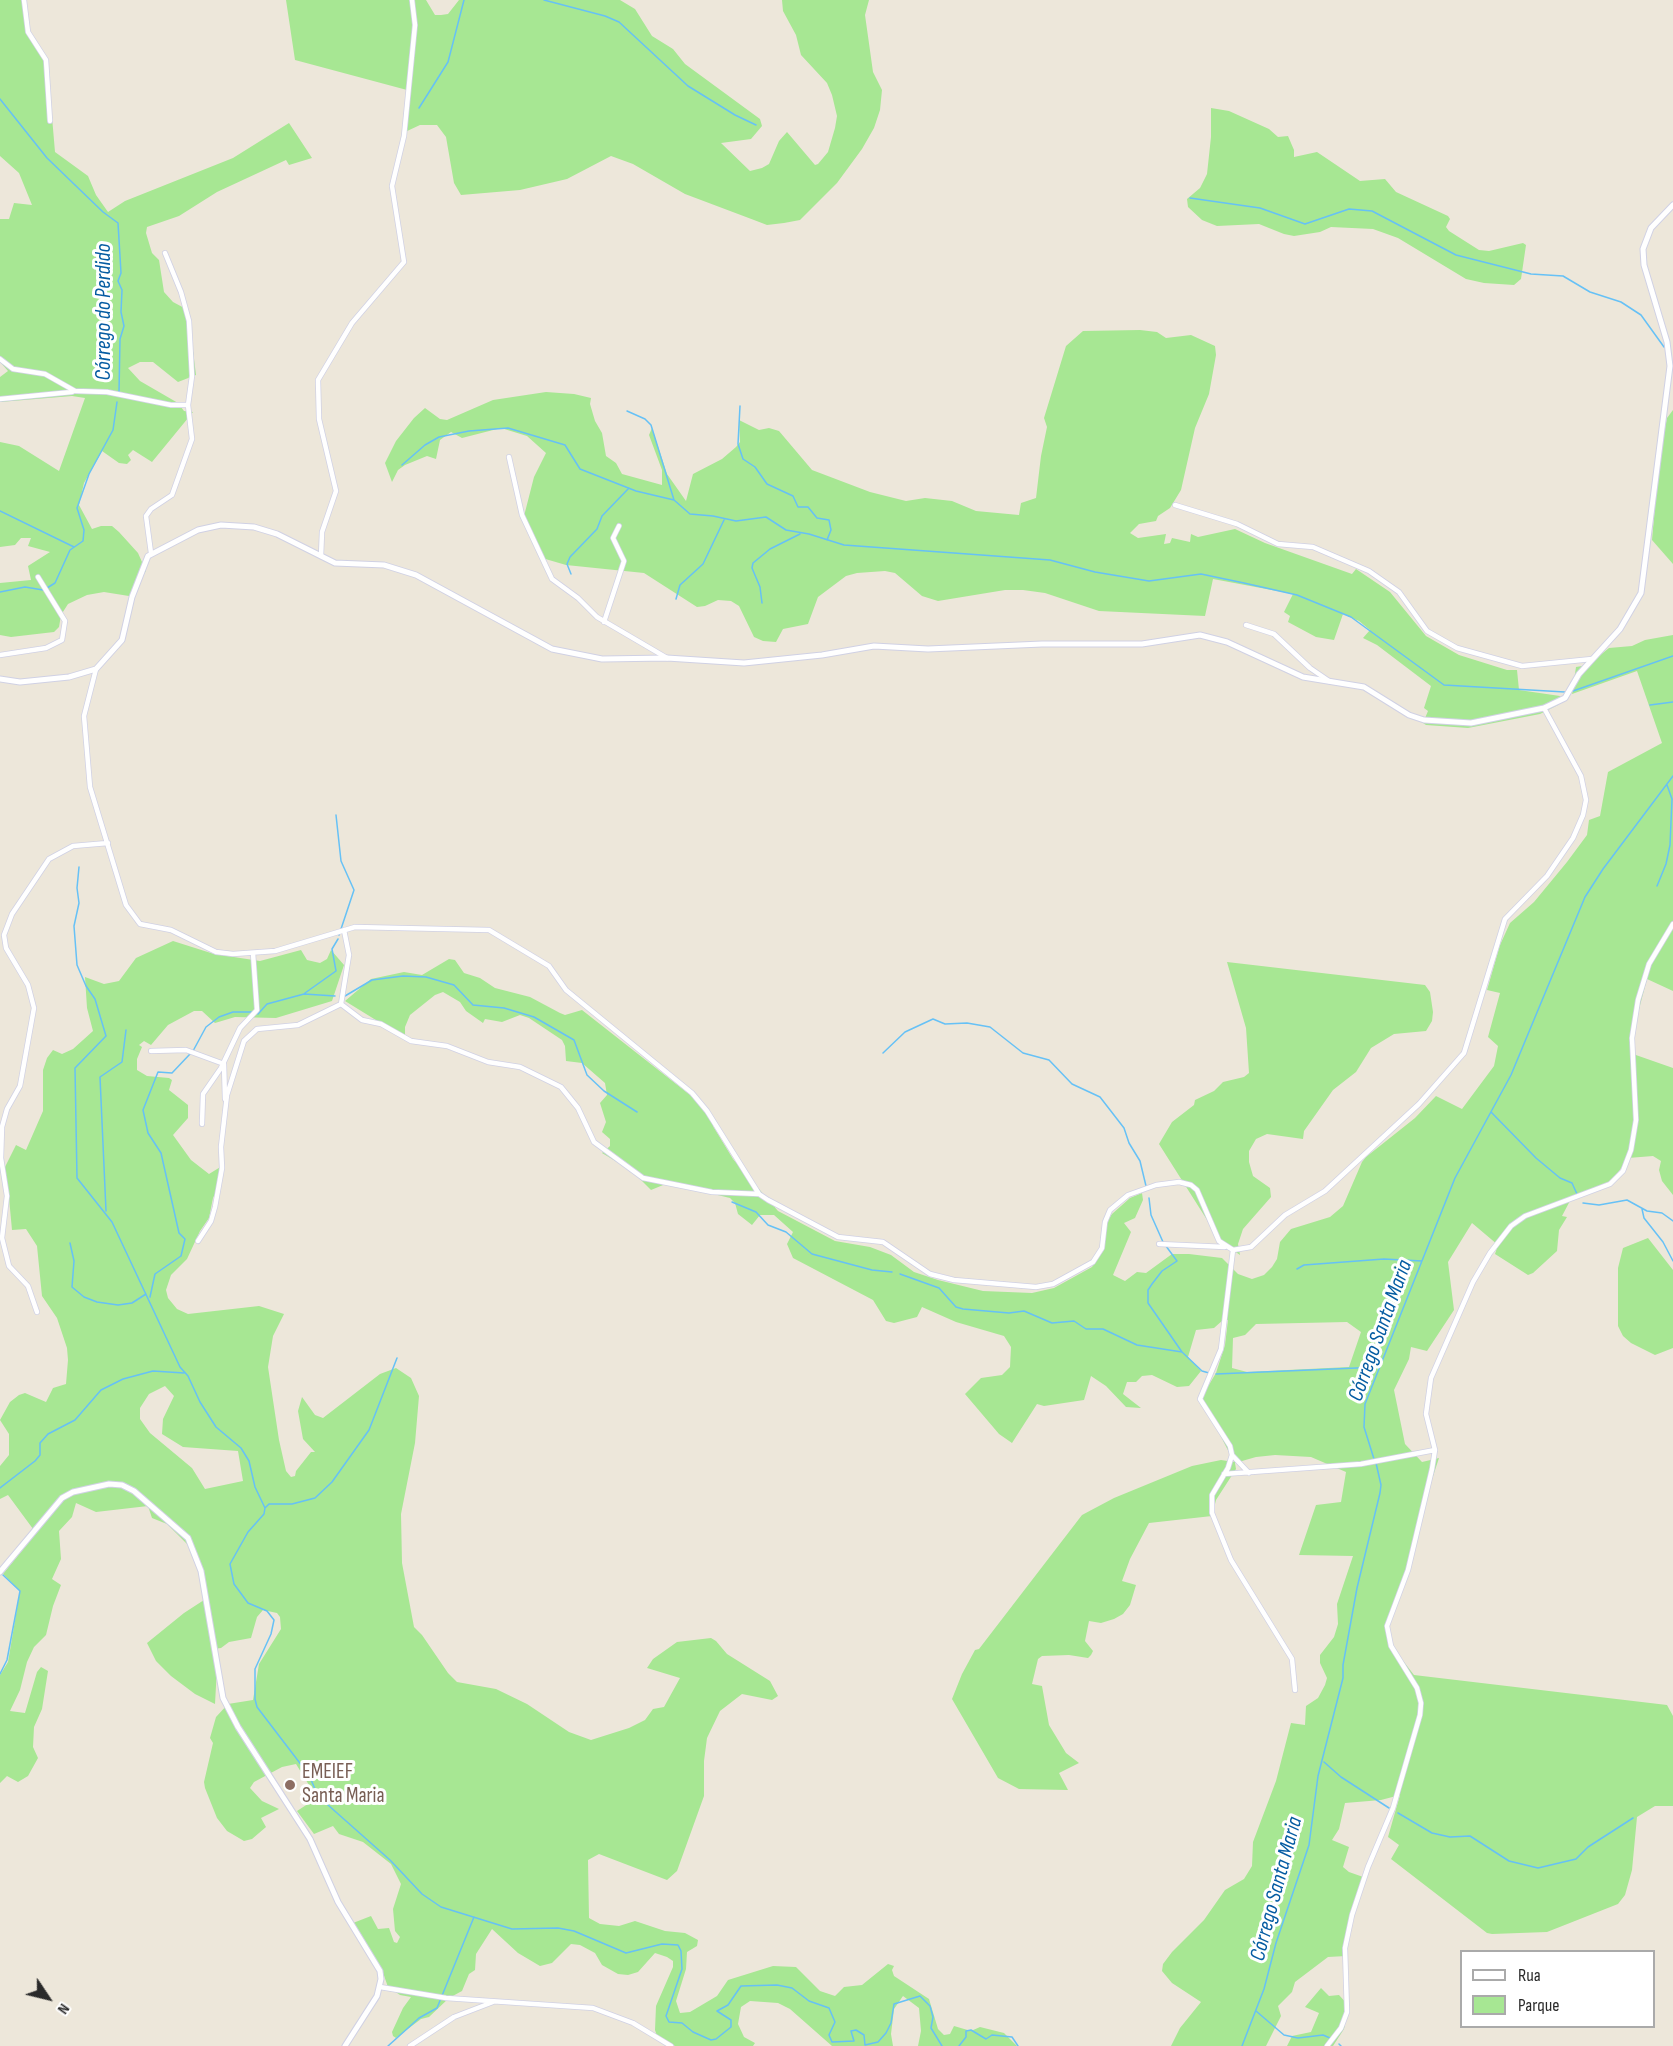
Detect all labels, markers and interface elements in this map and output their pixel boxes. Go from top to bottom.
water label: Córrego do Perdido [91,243,117,381]
water label: Córrego Santa Maria [1343,1257,1419,1405]
place label: EMEIEF Santa Maria [302,1760,385,1810]
marker: EMEIEF Santa Maria [283,1778,297,1792]
water label: Córrego Santa Maria [1245,1814,1309,1964]
legend [1460,1950,1655,2028]
text: Rua [1518,1965,1541,1986]
north arrow [18,1968,78,2028]
text: Parque [1518,1995,1559,2016]
text: N [53,2000,73,2018]

